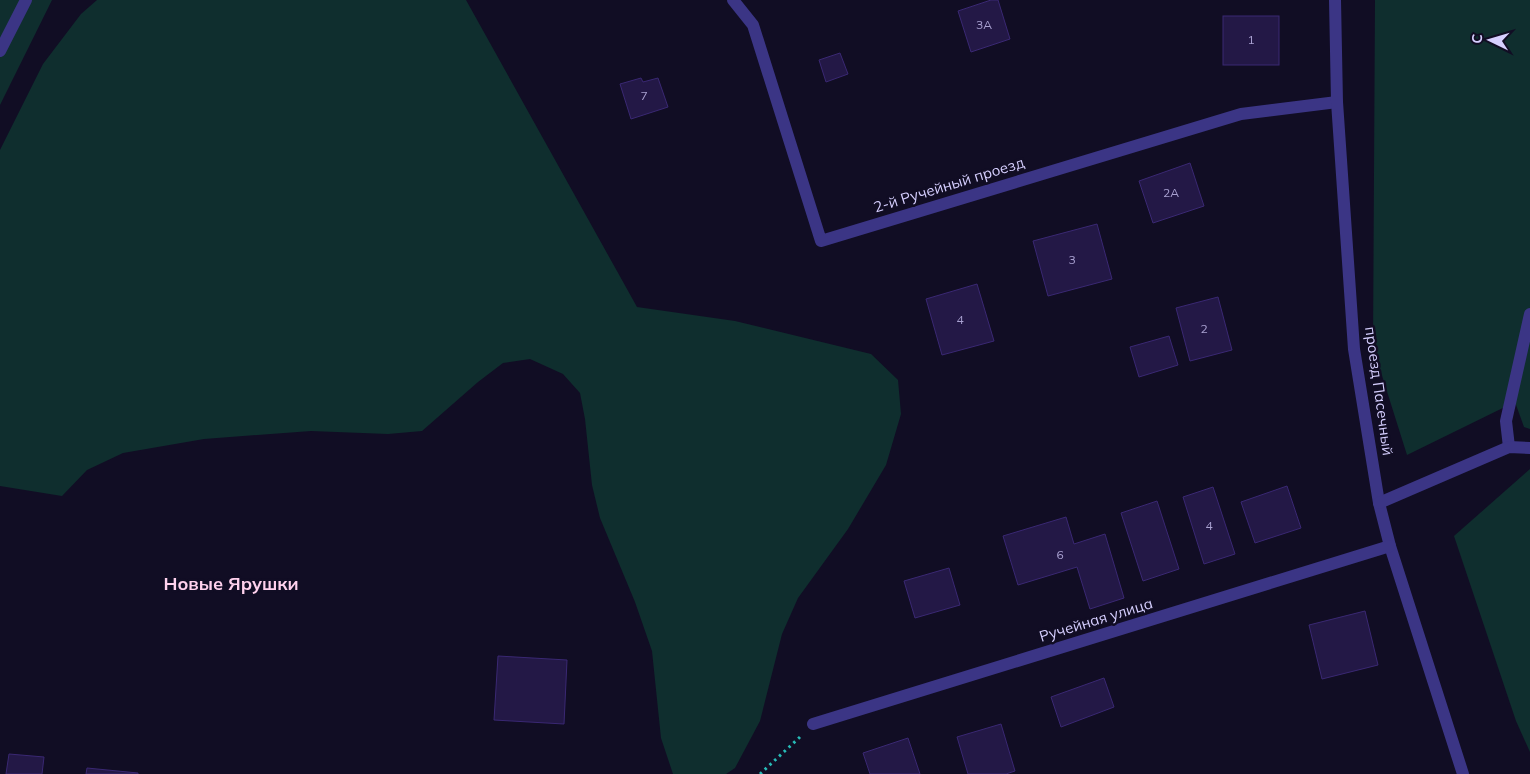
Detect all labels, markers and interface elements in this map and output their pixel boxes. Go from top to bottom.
north arrow [1465,15,1515,65]
house number: 3А [976,17,992,32]
house number: 1 [1247,32,1255,47]
text: С [1468,33,1486,44]
house number: 7 [640,88,648,103]
street label: 2-й Ручейный проезд [871,153,1027,217]
house number: 2А [1163,185,1179,200]
house number: 3 [1068,252,1076,267]
house number: 4 [956,312,964,327]
house number: 2 [1200,321,1208,336]
street label: проезд Пасечный [1361,325,1398,457]
house number: 4 [1205,518,1213,533]
house number: 6 [1056,547,1064,562]
district label: Новые Ярушки [163,572,299,595]
street label: Ручейная улица [1037,593,1155,646]

